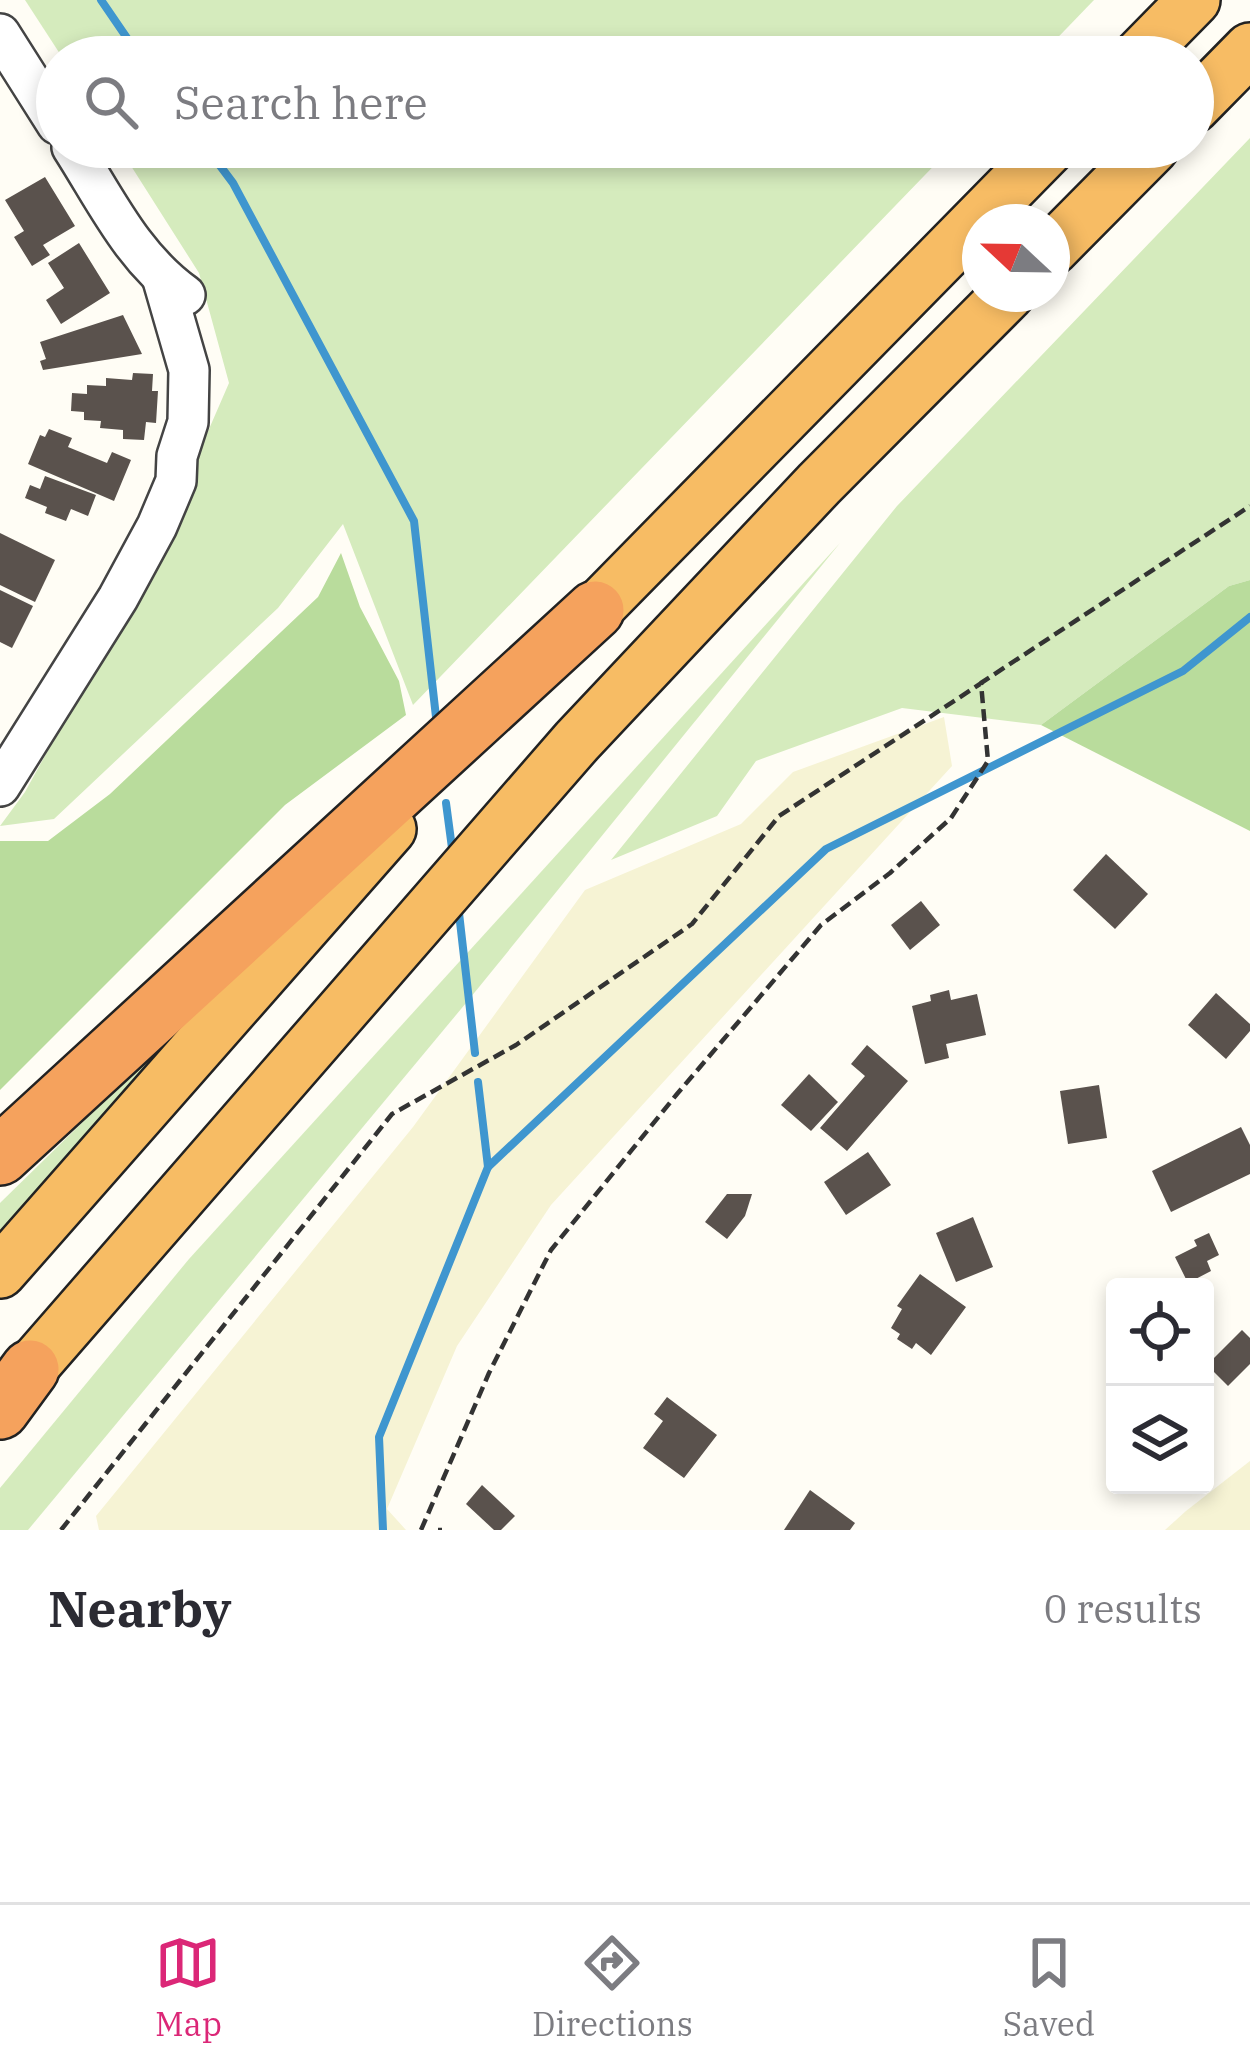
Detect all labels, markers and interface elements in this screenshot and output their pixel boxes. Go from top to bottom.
search box [36,36,1214,168]
icon: search [78,69,144,135]
text: Search here [174,73,428,131]
north arrow [962,204,1070,312]
map controls [1106,1278,1214,1494]
button: locate [1106,1278,1214,1386]
button: layers [1106,1386,1214,1494]
text: Nearby [48,1575,232,1641]
text: 0 results [1044,1583,1202,1634]
tab: Map [155,1930,222,2045]
tab: Directions [532,1930,693,2045]
tab: Saved [1003,1930,1095,2045]

